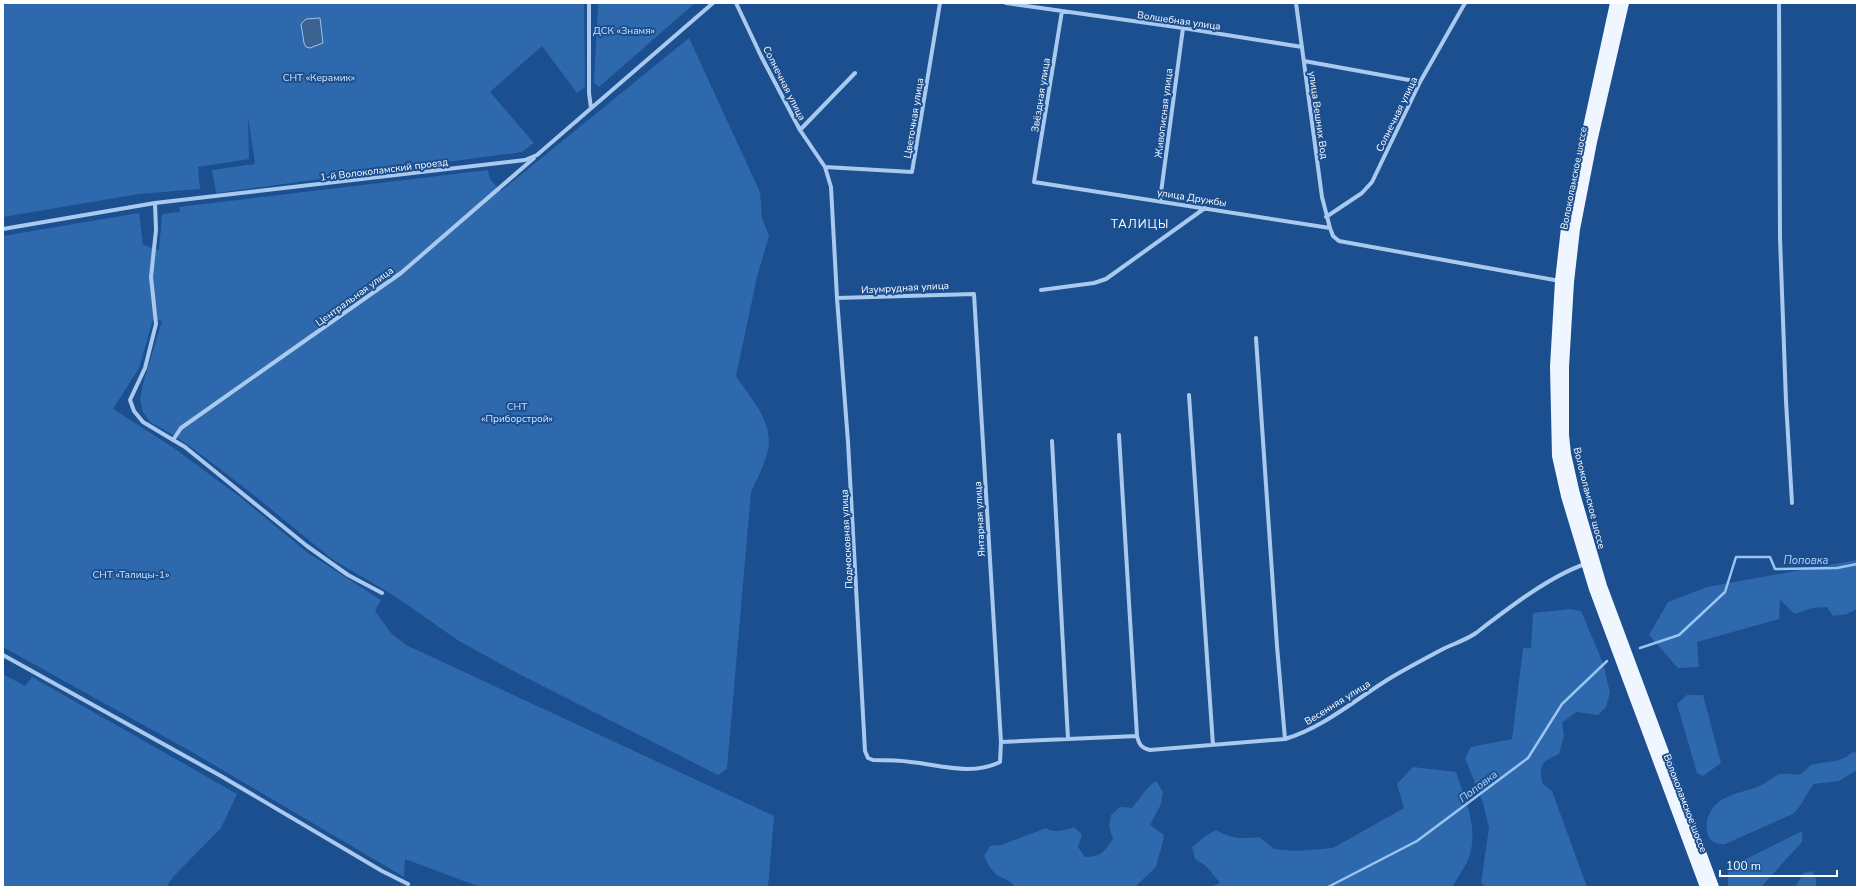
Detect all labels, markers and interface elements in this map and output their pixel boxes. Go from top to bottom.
street label: Волшебная улица [1136,8,1222,34]
park label: ДСК «Знамя» [593,24,655,38]
street label: Солнечная улица [759,44,809,123]
street label: Звёздная улица [1028,57,1054,133]
street label: Живописная улица [1152,68,1176,159]
street label: улица Вешних Вод [1305,70,1331,160]
park label: СНТ «Керамик» [283,71,355,85]
street label: Солнечная улица [1373,75,1421,154]
street label: Цветочная улица [901,77,927,160]
street label: Волоколамское шоссе [1557,126,1591,231]
street label: 1-й Волоколамский проезд [319,155,449,185]
street label: улица Дружбы [1156,186,1228,210]
district label: ТАЛИЦЫ [1111,216,1169,232]
street label: Центральная улица [313,264,396,330]
street label: Изумрудная улица [861,279,949,297]
park label: СНТ «Приборстрой» [481,400,553,426]
street label: Волоколамское шоссе [1570,446,1608,551]
street label: Янтарная улица [971,481,989,557]
street label: Подмосковная улица [837,489,857,589]
water label: Поповка [1784,553,1829,568]
park label: СНТ «Талицы-1» [93,568,169,582]
street label: Весенняя улица [1302,677,1373,729]
street label: Волоколамское шоссе [1660,752,1710,855]
water label: Поповка [1456,767,1501,806]
scale bar [1720,852,1837,878]
text: 100 m [1726,858,1761,874]

